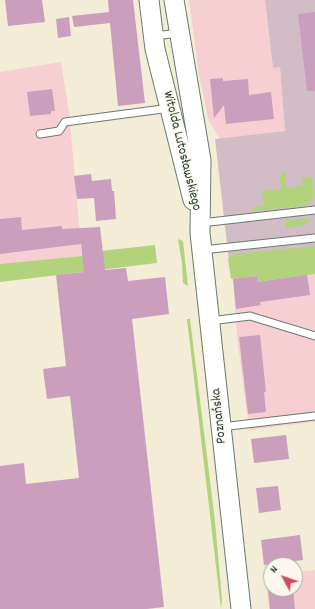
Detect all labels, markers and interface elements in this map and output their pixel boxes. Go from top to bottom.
street label: Witolda Lutosławskiego [158,90,204,212]
street label: Poznańska [209,387,231,445]
north arrow [263,557,303,597]
text: N [267,563,282,577]

